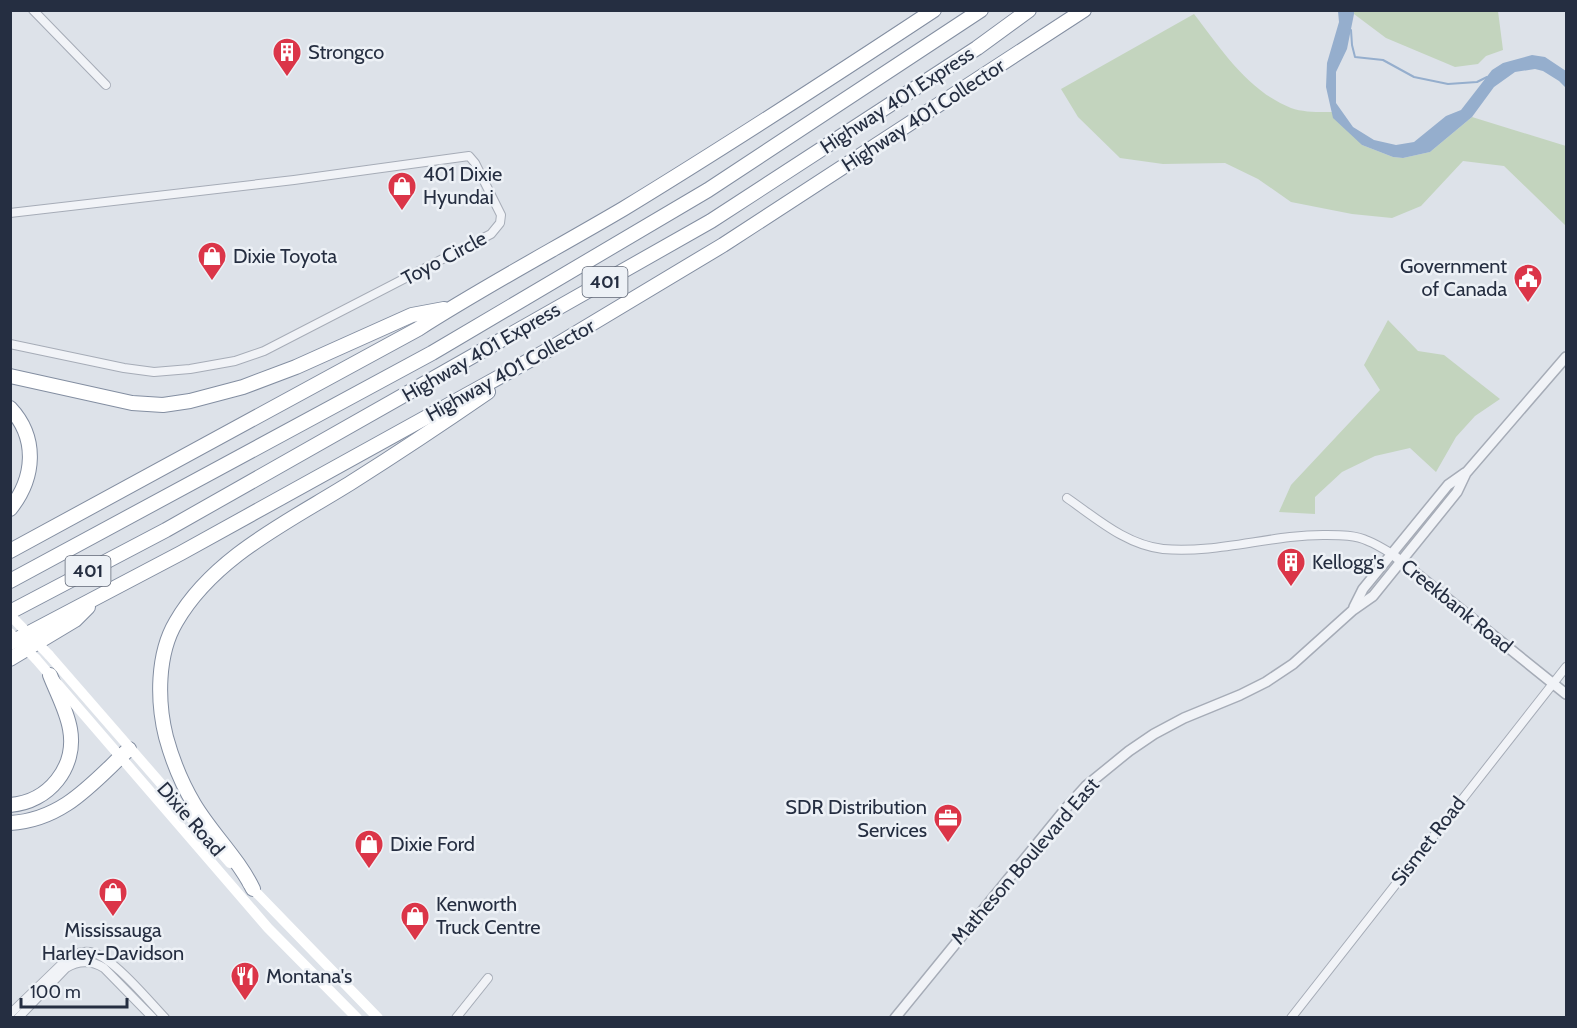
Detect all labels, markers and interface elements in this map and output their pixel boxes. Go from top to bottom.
building icon: Strongco [271,36,303,78]
place label: Strongco [308,40,384,64]
street label: Highway 401 Express [816,41,978,159]
street label: Highway 401 Collector [837,53,1009,177]
place label: 401 Dixie Hyundai [423,162,502,209]
shop icon: 401 Dixie Hyundai [386,170,418,212]
street label: Toyo Circle [398,226,490,290]
shop icon: Dixie Toyota [196,240,228,282]
place label: Dixie Toyota [233,244,337,268]
place label: Government of Canada [1400,254,1507,301]
public building icon: Government of Canada [1512,262,1544,304]
road number: 401 [582,267,628,297]
street label: Highway 401 Express [398,297,564,407]
street label: Highway 401 Collector [421,313,599,426]
building icon: Kellogg's [1275,546,1307,588]
place label: Kellogg's [1312,550,1385,574]
street label: Creekbank Road [1396,554,1518,658]
road number: 401 [66,556,110,586]
street label: Matheson Boulevard East [946,772,1104,949]
street label: Dixie Road [152,777,230,861]
street label: Sismet Road [1386,792,1470,890]
place label: SDR Distribution Services [785,795,927,842]
office icon: SDR Distribution Services [932,802,964,844]
shop icon: Dixie Ford [353,828,385,870]
place label: Dixie Ford [390,832,475,856]
shop icon: Mississauga Harley-Davidson [97,876,129,918]
place label: Kenworth Truck Centre [436,892,541,939]
shop icon: Kenworth Truck Centre [399,900,431,942]
place label: Mississauga Harley-Davidson [42,918,184,965]
restaurant icon: Montana's [229,960,261,1002]
place label: Montana's [266,964,352,988]
scale bar [21,971,128,1009]
text: 100 m [30,981,81,1003]

